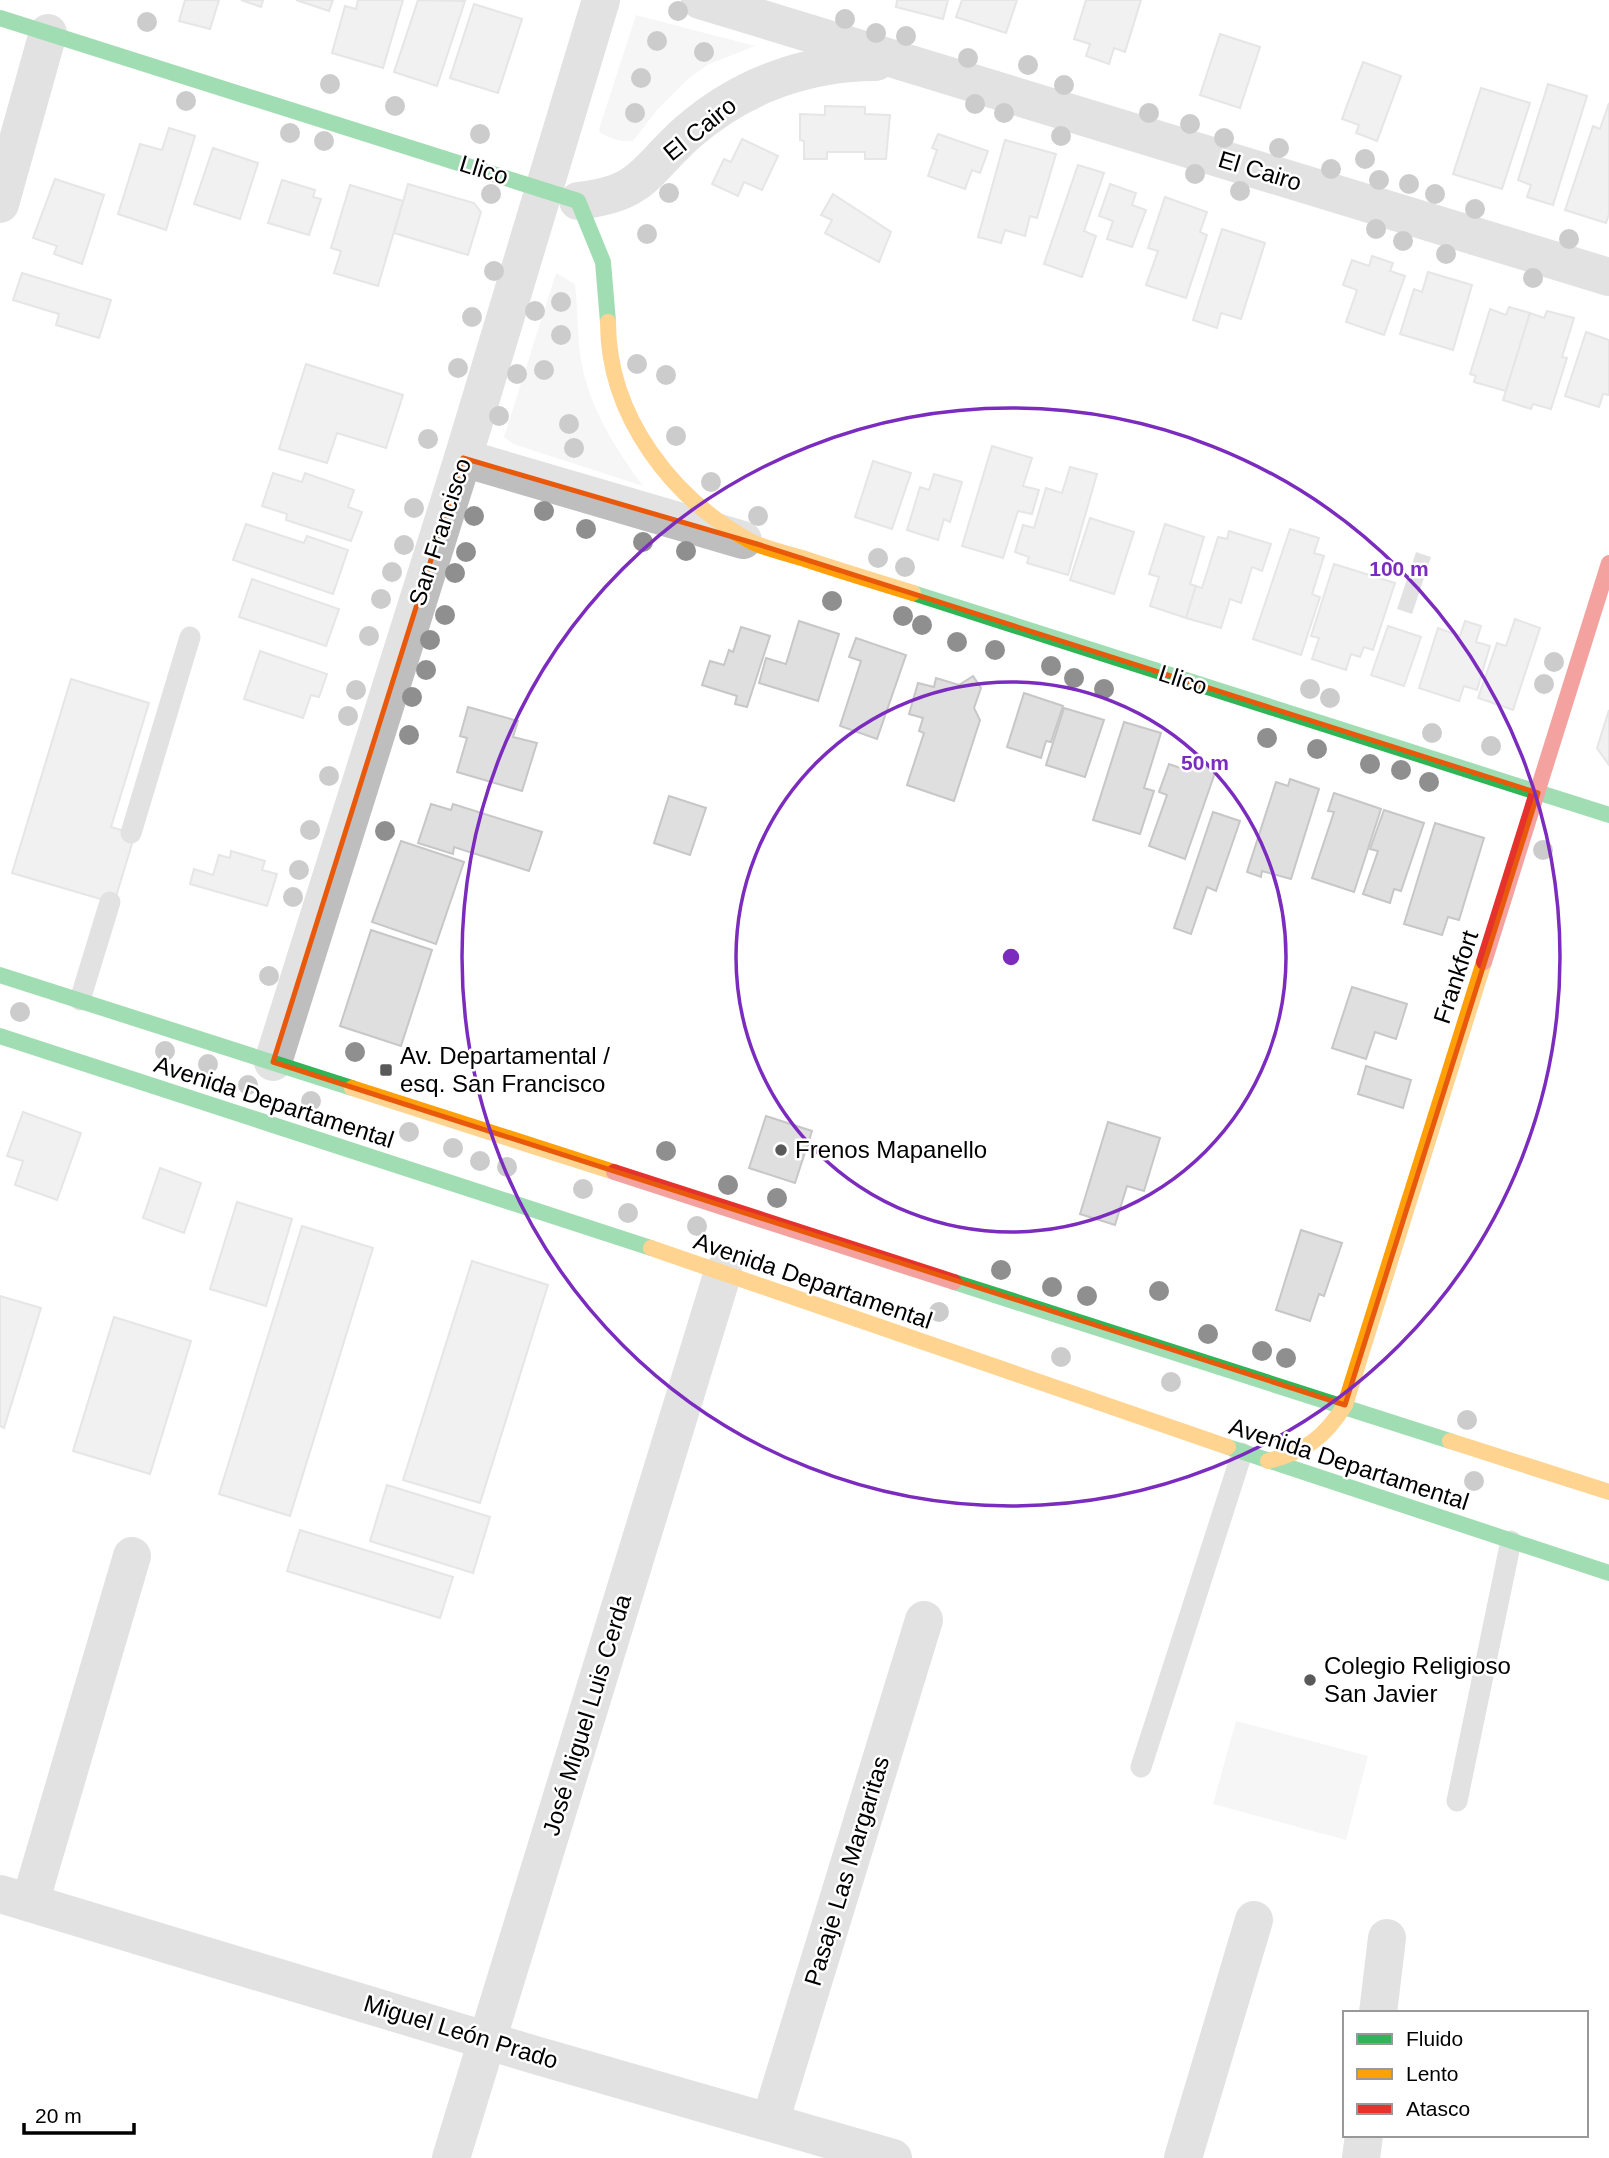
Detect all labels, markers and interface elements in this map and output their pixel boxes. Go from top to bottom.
street label: El Cairo [658,91,741,166]
street label: El Cairo [1215,145,1305,196]
street label: Llico [457,149,512,190]
street label: San Francisco [403,455,476,609]
text: 100 m [1369,557,1429,580]
street label: Llico [1156,659,1211,700]
text: 50 m [1181,751,1229,774]
street label: Frankfort [1428,927,1483,1027]
centre of rings [999,945,1023,969]
place label: Av. Departamental / esq. San Francisco [400,1042,610,1097]
street label: Avenida Departamental [151,1050,397,1153]
marker: Av. Departamental / esq. San Francisco [378,1062,394,1078]
place label: Frenos Mapanello [795,1136,987,1163]
marker: Frenos Mapanello [773,1142,789,1158]
street label: Avenida Departamental [690,1227,936,1334]
street label: Avenida Departamental [1226,1412,1472,1515]
street label: José Miguel Luis Cerda [537,1590,636,1839]
place label: Colegio Religioso San Javier [1324,1652,1511,1707]
marker: Colegio Religioso San Javier [1302,1672,1318,1688]
street label: Pasaje Las Margaritas [799,1753,894,1989]
street label: Miguel León Prado [361,1989,561,2074]
legend [1343,2011,1588,2137]
text: Fluido [1406,2027,1463,2050]
text: Lento [1406,2062,1459,2085]
scale bar [24,2092,135,2136]
text: Atasco [1406,2097,1470,2120]
text: 20 m [35,2104,82,2127]

